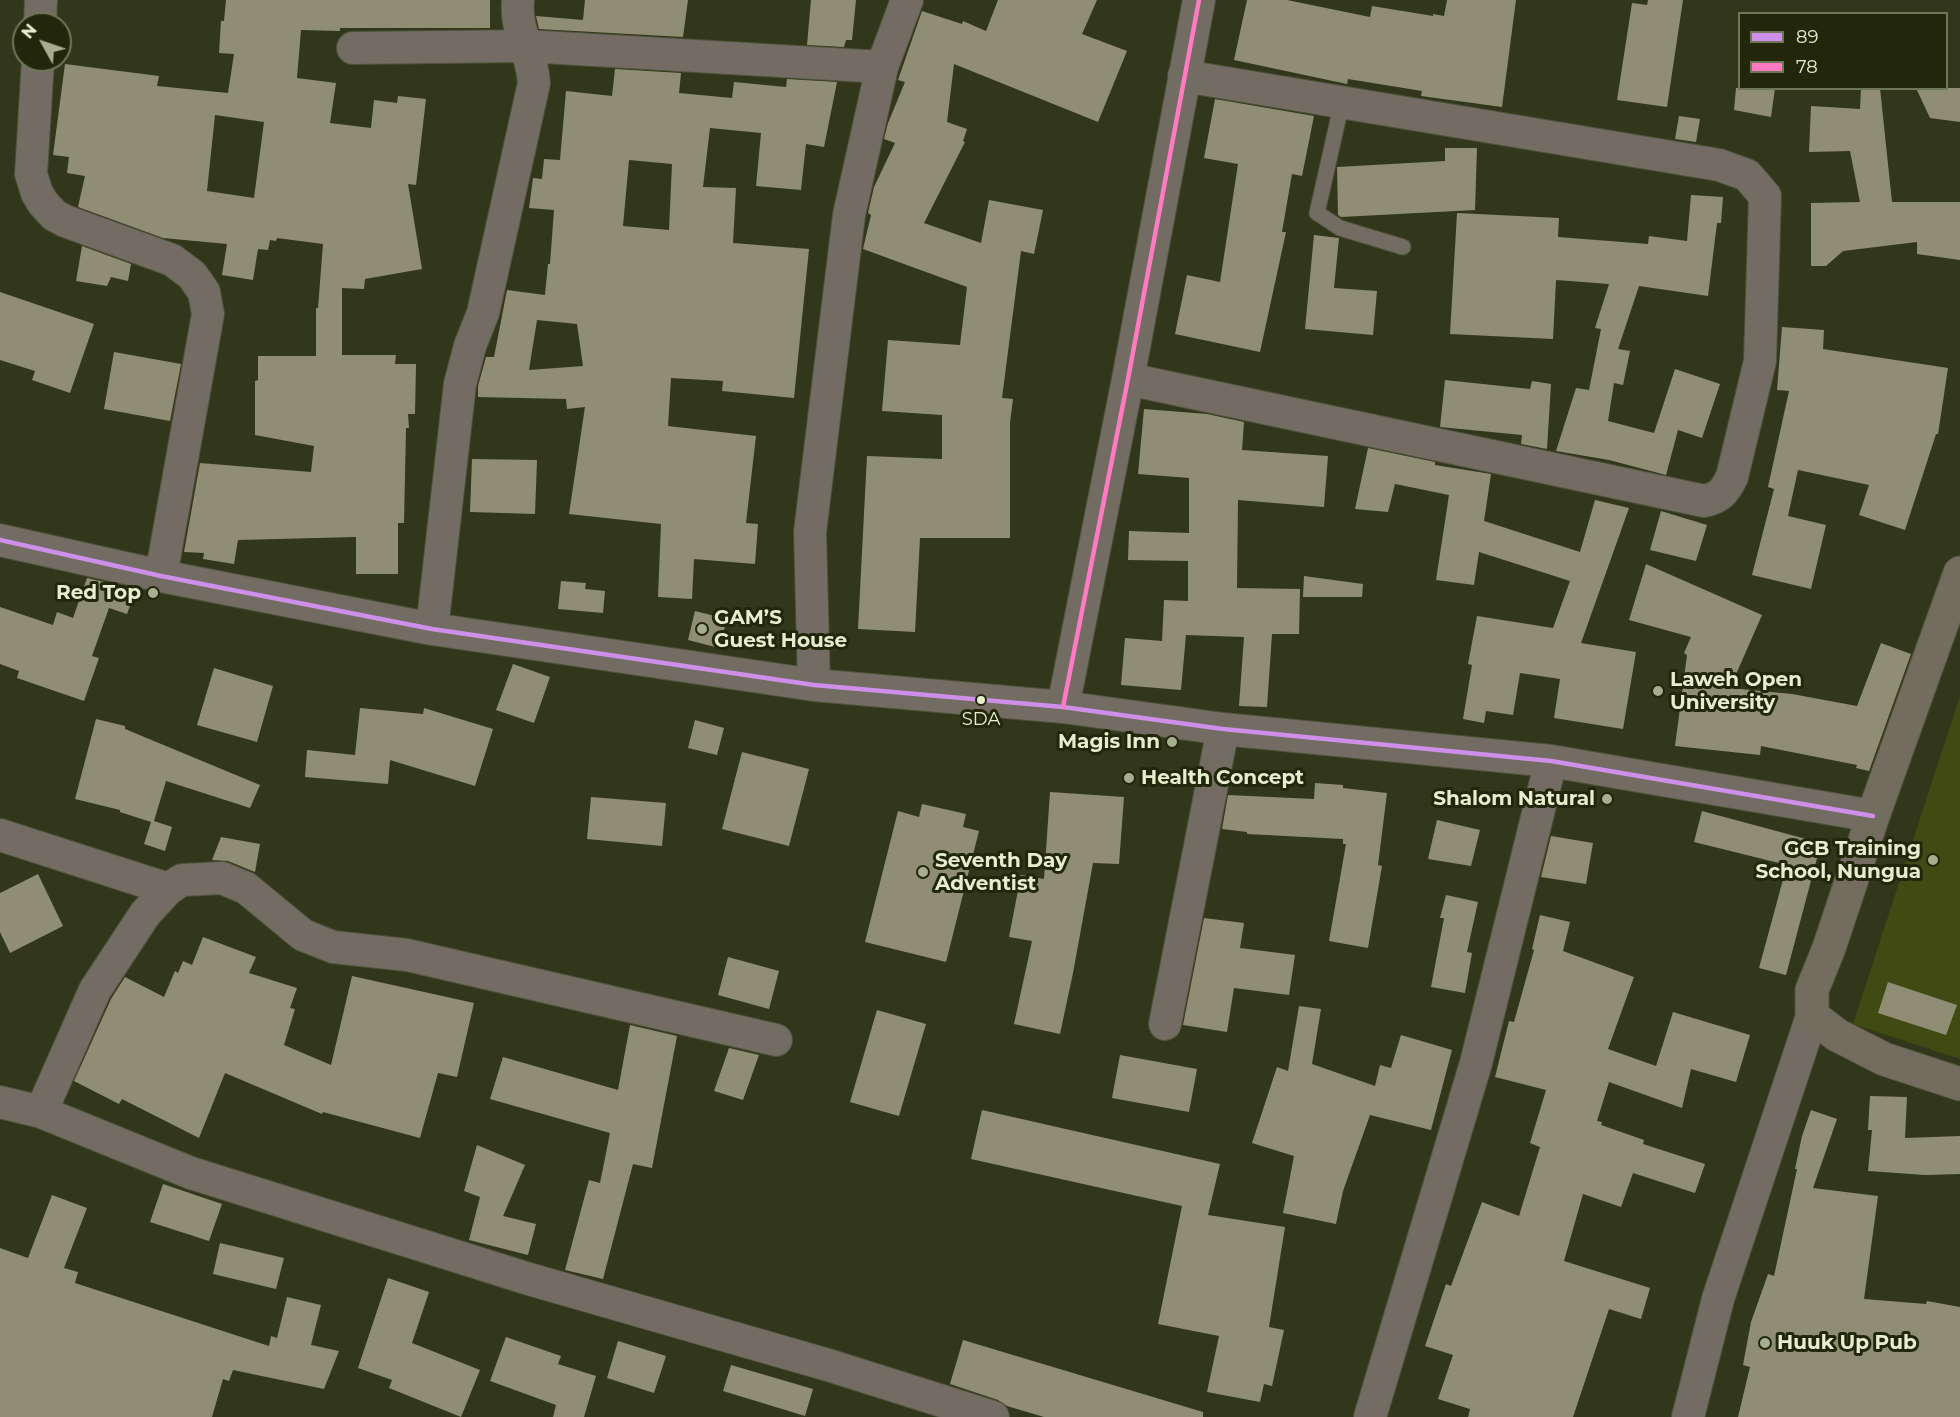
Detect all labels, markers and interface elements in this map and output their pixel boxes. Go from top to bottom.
north arrow [12,12,72,72]
legend [1738,12,1948,90]
text: N [18,20,41,42]
text: 89 [1796,26,1818,48]
text: 78 [1796,56,1818,78]
place label: Red Top [56,581,141,605]
marker: Red Top [146,586,160,600]
place label: GAM’S Guest House [714,606,847,653]
marker: GAM’S Guest House [695,622,709,636]
place label: Laweh Open University [1670,668,1802,715]
marker: Laweh Open University [1651,684,1665,698]
marker: SDA [975,694,987,706]
place label: SDA [962,709,1000,731]
place label: Magis Inn [1058,730,1160,754]
marker: Magis Inn [1165,735,1179,749]
place label: Health Concept [1141,766,1304,790]
marker: Health Concept [1122,771,1136,785]
place label: Shalom Natural [1433,787,1595,811]
marker: Shalom Natural [1600,792,1614,806]
place label: GCB Training School, Nungua [1756,837,1921,884]
place label: Seventh Day Adventist [935,849,1067,896]
marker: GCB Training School, Nungua [1926,853,1940,867]
marker: Seventh Day Adventist [916,865,930,879]
place label: Huuk Up Pub [1777,1331,1917,1355]
marker: Huuk Up Pub [1758,1336,1772,1350]

